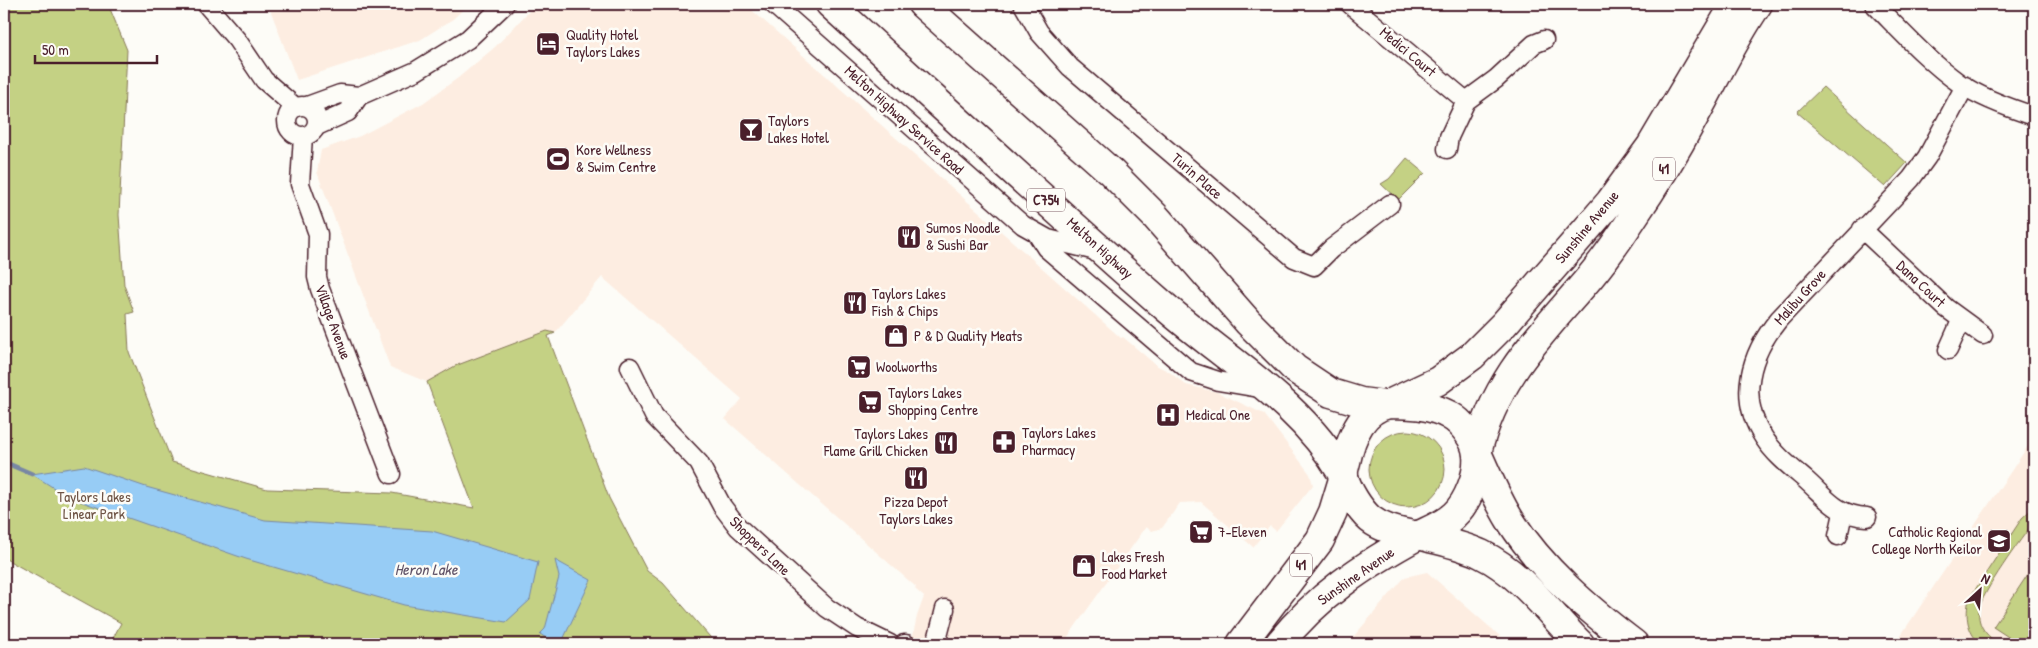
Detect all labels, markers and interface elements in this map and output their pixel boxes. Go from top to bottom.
street label: Medici Court [1376,22,1442,82]
place label: Quality Hotel Taylors Lakes [566,24,640,62]
hotel icon: Quality Hotel Taylors Lakes [535,31,561,57]
scale bar [35,32,158,64]
text: 50 m [42,39,69,60]
street label: Melton Highway Service Road [840,60,969,179]
place label: Taylors Lakes Hotel [768,110,829,148]
bar icon: Taylors Lakes Hotel [738,117,764,143]
place label: Kore Wellness & Swim Centre [576,139,656,177]
sports icon: Kore Wellness & Swim Centre [545,146,571,172]
street label: Turin Place [1167,148,1227,204]
road number: 41 [1653,157,1675,180]
street label: Sunshine Avenue [1550,186,1623,268]
road number: C754 [1027,188,1065,212]
street label: Melton Highway [1063,212,1138,283]
place label: Sumos Noodle & Sushi Bar [926,217,1000,255]
restaurant icon: Sumos Noodle & Sushi Bar [896,224,922,250]
street label: Dana Court [1892,255,1951,312]
street label: Malibu Grove [1769,264,1830,329]
street label: Village Avenue [310,281,357,362]
place label: Taylors Lakes Fish & Chips [871,283,946,321]
restaurant icon: Taylors Lakes Fish & Chips [842,290,868,316]
shop icon: P & D Quality Meats [883,323,909,349]
place label: P & D Quality Meats [914,325,1023,346]
supermarket icon: Woolworths [846,354,872,380]
place label: Woolworths [876,356,938,377]
place label: Taylors Lakes Shopping Centre [888,382,978,420]
supermarket icon: Taylors Lakes Shopping Centre [857,389,883,415]
hospital icon: Medical One [1155,402,1181,428]
place label: Medical One [1186,404,1250,425]
place label: Taylors Lakes Pharmacy [1022,422,1096,460]
place label: Taylors Lakes Flame Grill Chicken [823,423,928,461]
pharmacy icon: Taylors Lakes Pharmacy [991,429,1017,455]
restaurant icon: Taylors Lakes Flame Grill Chicken [933,430,959,456]
restaurant icon: Pizza Depot Taylors Lakes [903,465,929,491]
park label: Taylors Lakes Linear Park [57,486,131,524]
place label: Pizza Depot Taylors Lakes [879,491,953,529]
street label: Shoppers Lane [725,511,795,580]
supermarket icon: 7-Eleven [1188,519,1214,545]
place label: 7-Eleven [1218,521,1267,542]
place label: Catholic Regional College North Keilor [1872,521,1982,559]
school or university icon: Catholic Regional College North Keilor [1986,528,2012,554]
street label: Sunshine Avenue [1313,541,1398,610]
place label: Lakes Fresh Food Market [1101,546,1168,584]
shop icon: Lakes Fresh Food Market [1071,553,1097,579]
road number: 41 [1290,554,1312,576]
water label: Heron Lake [395,558,458,580]
north arrow [1956,566,2006,616]
text: N [1978,568,1994,588]

